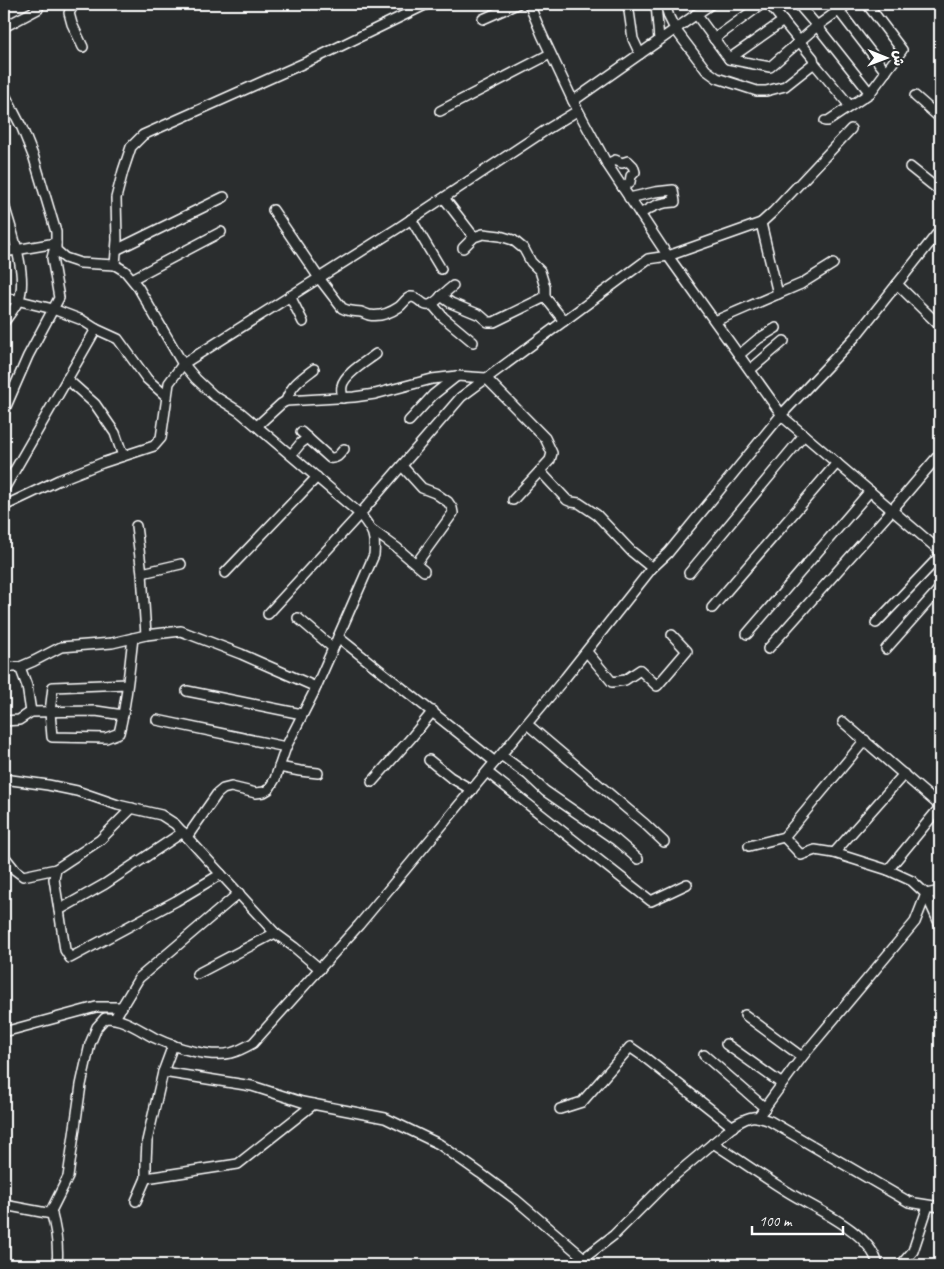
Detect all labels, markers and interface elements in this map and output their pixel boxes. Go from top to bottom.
north arrow [862,32,912,82]
text: ش [890,50,907,66]
scale bar [752,1204,843,1236]
text: 100 m [759,1212,793,1231]

